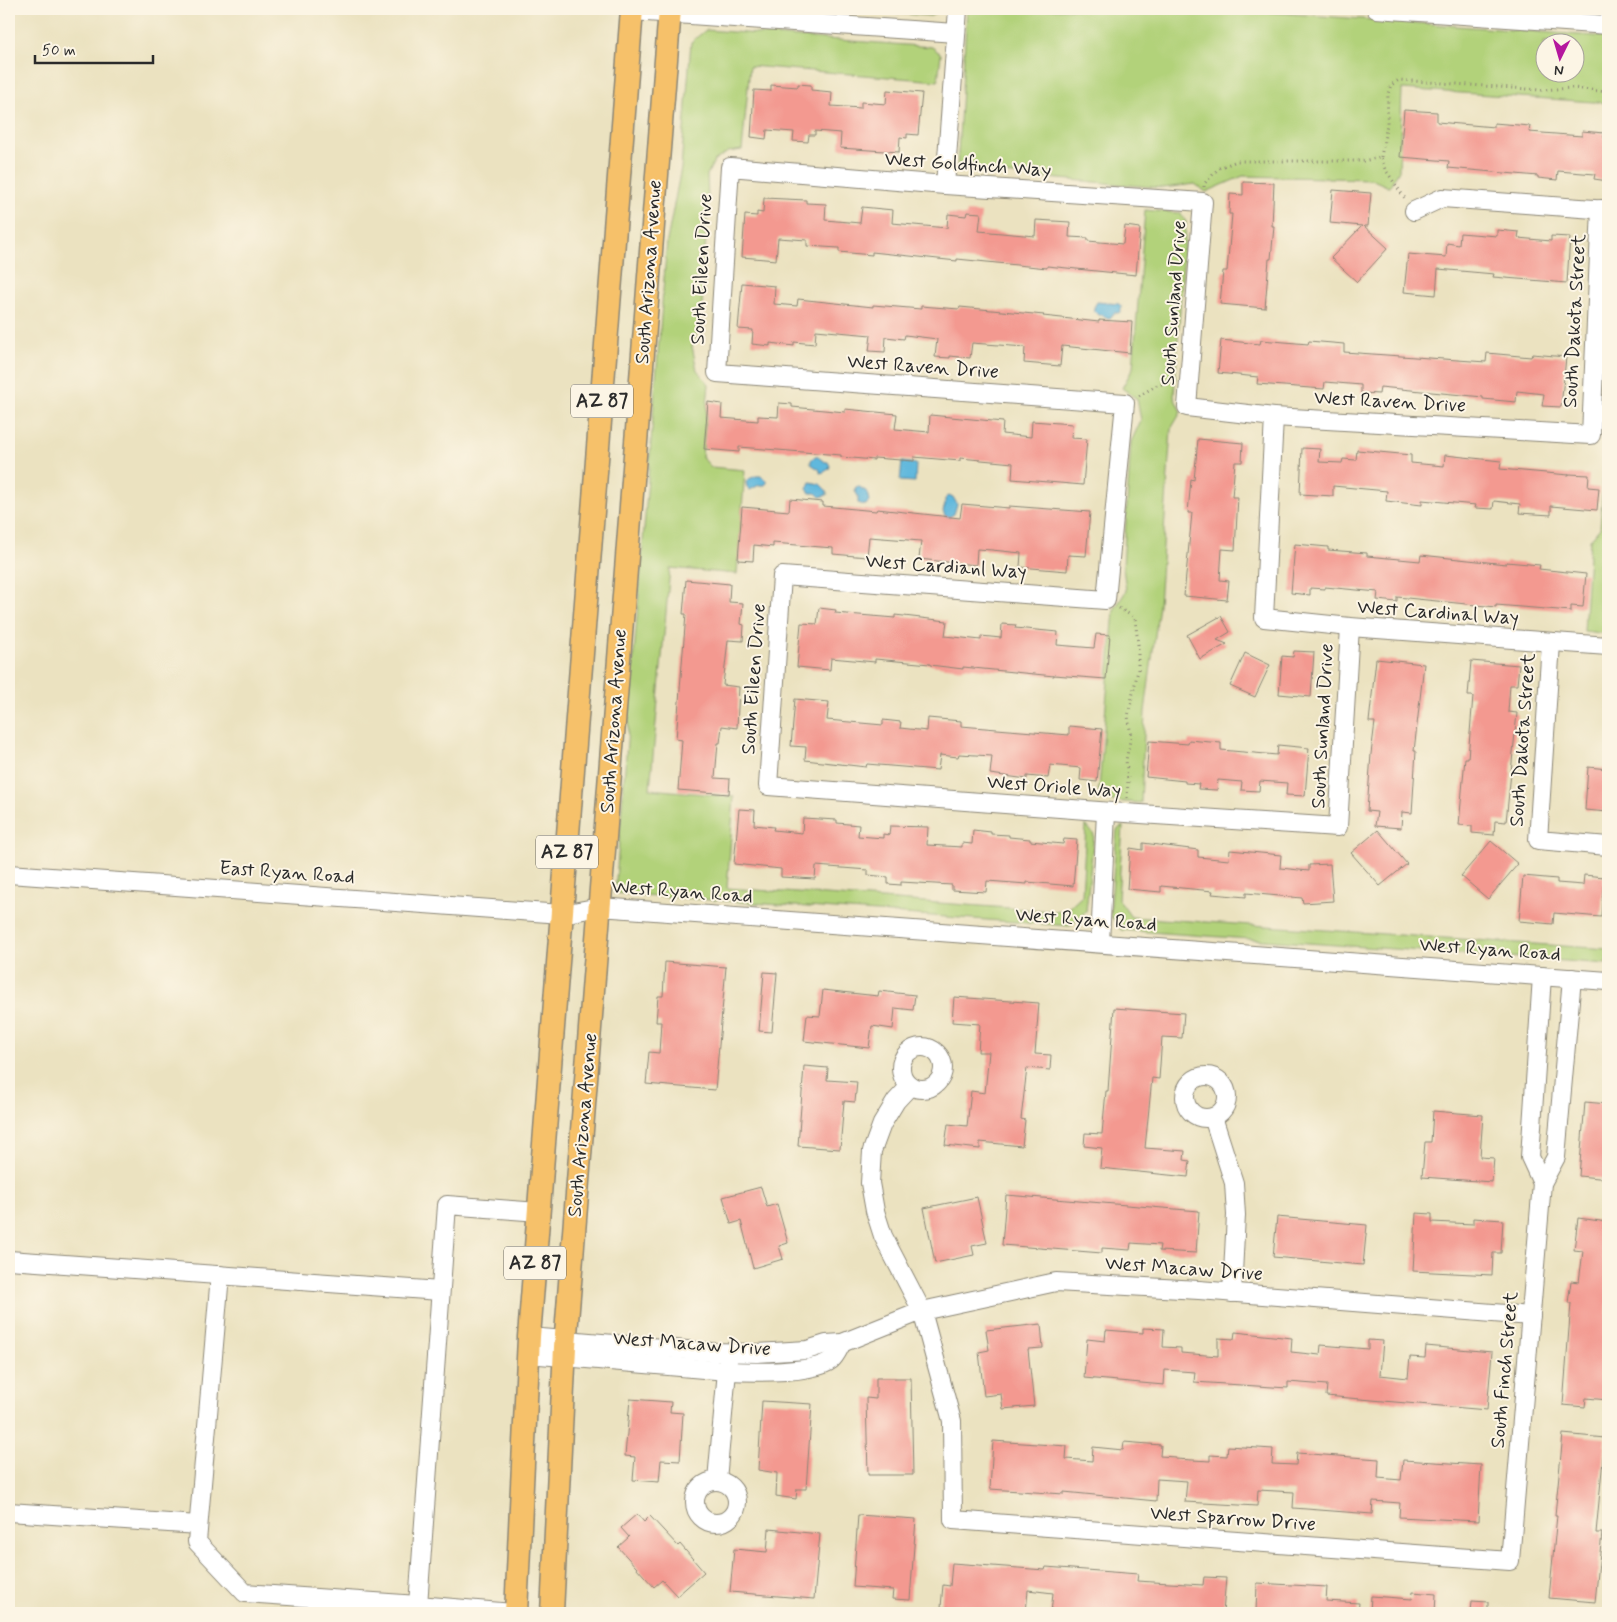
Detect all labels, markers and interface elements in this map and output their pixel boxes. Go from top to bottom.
scale bar [35,32,152,64]
north arrow [1534,32,1584,82]
text: 50 m [42,41,76,61]
text: N [1554,61,1564,79]
street label: West Goldfinch Way [884,146,1052,184]
street label: South Arizona Avenue [629,179,669,365]
street label: South Eileen Drive [685,193,719,345]
street label: South Sunland Drive [1155,220,1193,386]
street label: South Dakota Street [1557,233,1593,409]
street label: West Raven Drive [846,348,1000,386]
road number: AZ 87 [571,384,633,418]
street label: West Raven Drive [1313,385,1467,419]
street label: West Cardianl Way [864,548,1028,586]
street label: West Cardinal Way [1356,594,1520,632]
street label: South Eileen Drive [735,602,773,756]
street label: South Arizona Avenue [594,628,634,814]
street label: South Sunland Drive [1305,643,1341,809]
street label: South Dakota Street [1503,652,1543,828]
street label: West Oriole Way [986,769,1122,805]
road number: AZ 87 [536,836,598,869]
street label: East Ryan Road [218,855,356,891]
street label: West Ryan Road [610,874,754,910]
street label: West Ryan Road [1014,902,1158,938]
street label: West Ryan Road [1418,932,1562,968]
street label: South Arizona Avenue [562,1032,604,1218]
road number: AZ 87 [504,1246,566,1280]
street label: West Macaw Drive [1104,1250,1264,1288]
street label: South Finch Street [1485,1290,1525,1450]
street label: West Macaw Drive [612,1325,772,1363]
street label: West Sparrow Drive [1149,1500,1317,1538]

